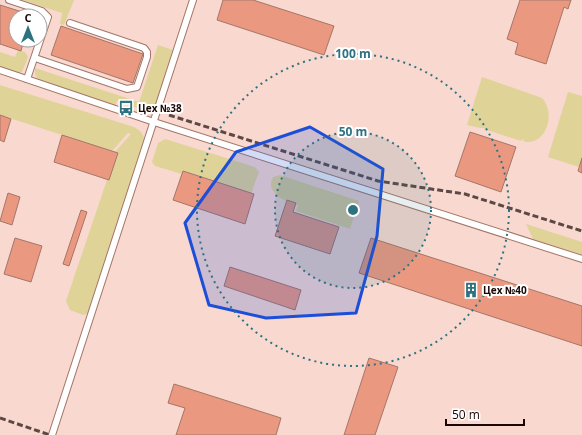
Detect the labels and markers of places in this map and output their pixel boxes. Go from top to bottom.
bus stop icon: Цех №38 [117,99,135,117]
place label: Цех №38 [138,101,182,115]
centre of rings [346,203,360,217]
building icon: Цех №40 [462,281,480,299]
place label: Цех №40 [483,283,527,297]

